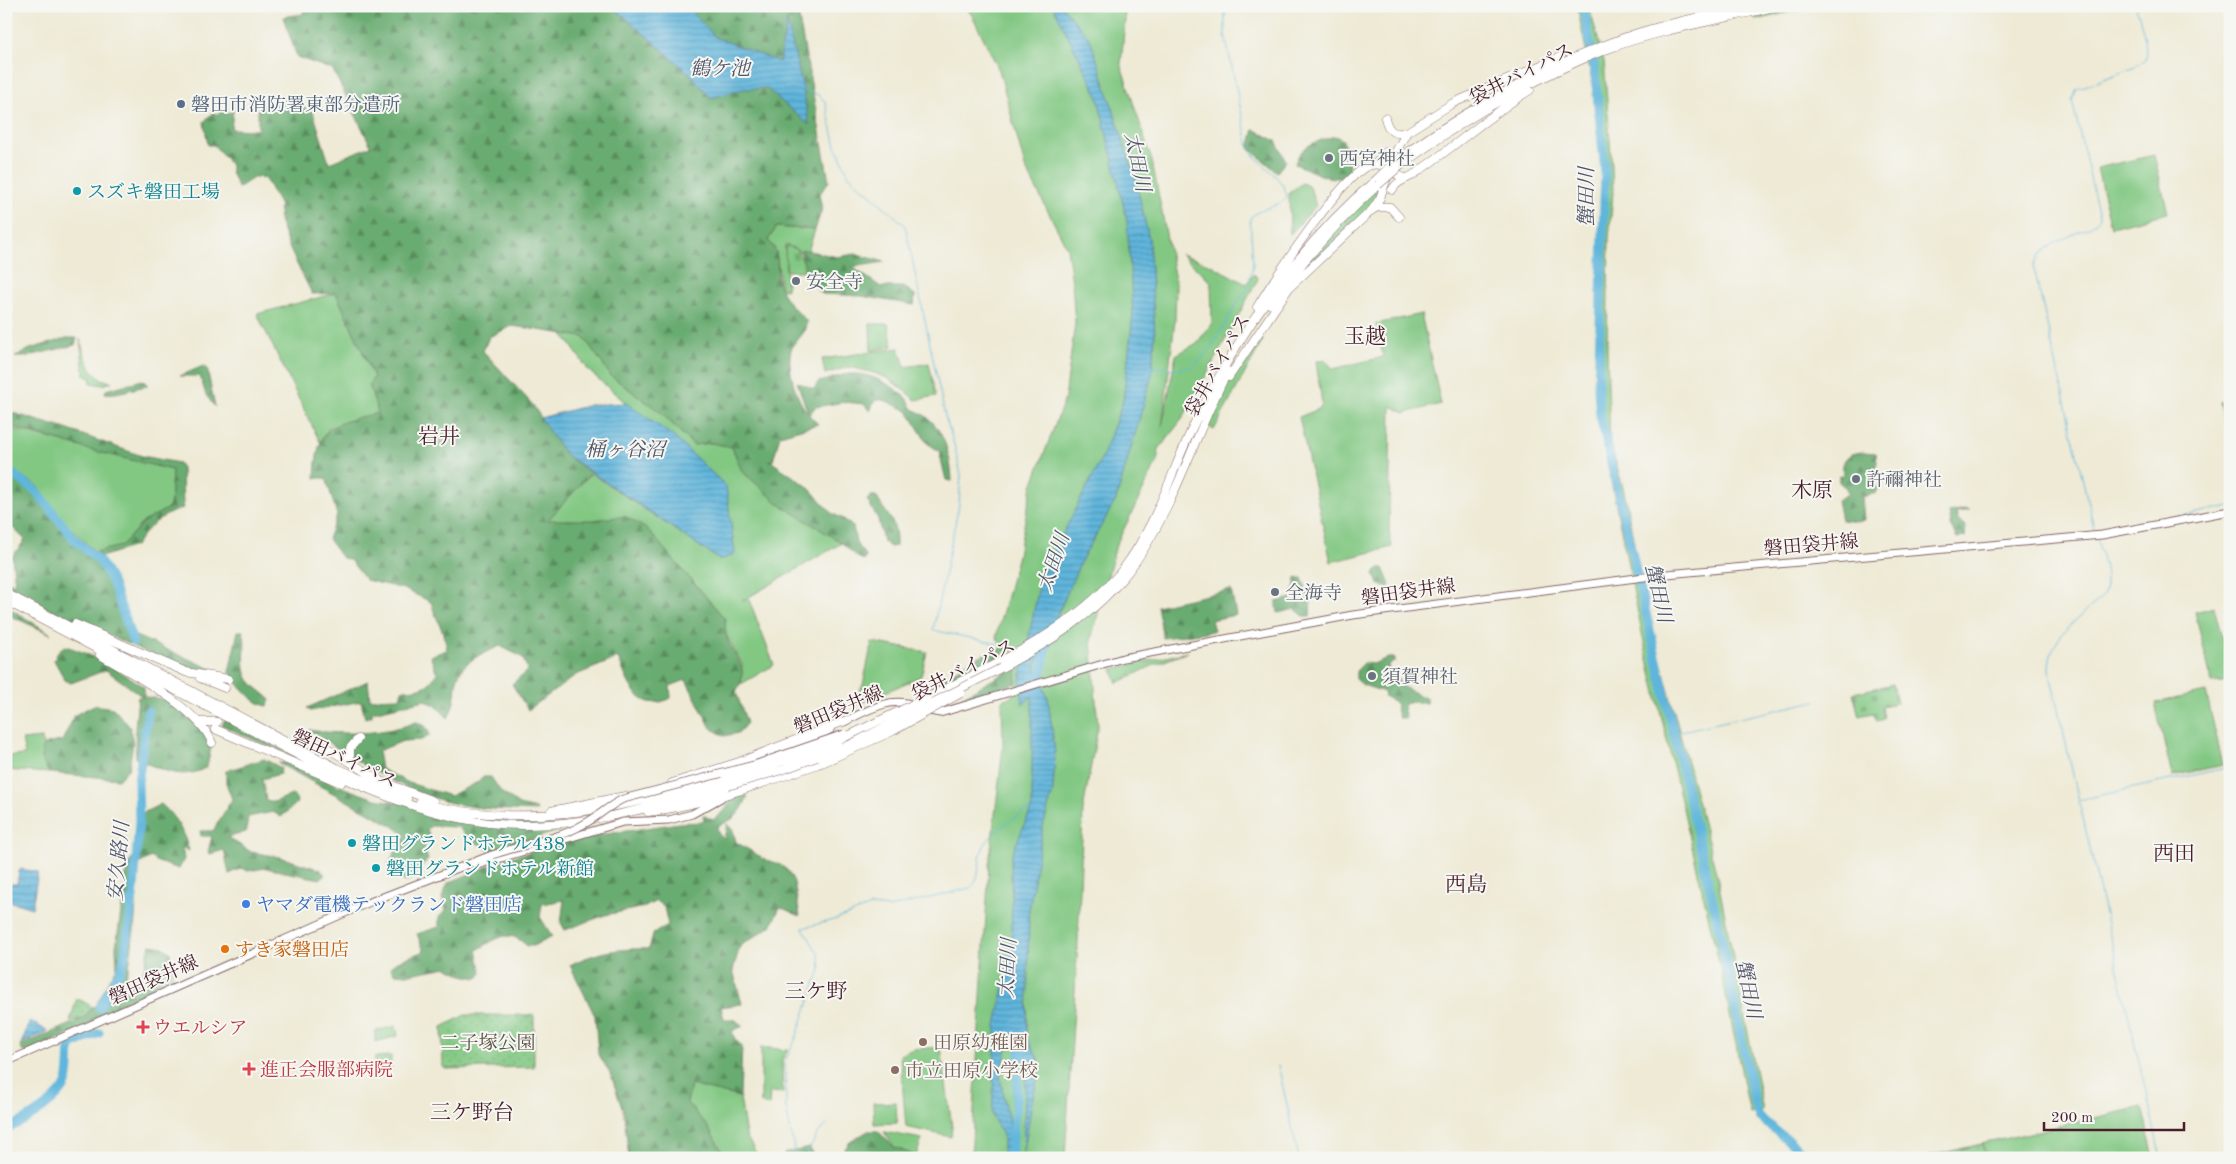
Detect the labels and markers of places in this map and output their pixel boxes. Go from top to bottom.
place label: 磐田市消防署東部分遣所 [191,94,400,116]
marker: 磐田市消防署東部分遣所 [175,98,187,110]
place label: 西宮神社 [1339,149,1415,170]
marker: 西宮神社 [1323,152,1335,164]
place label: スズキ磐田工場 [87,182,220,203]
marker: スズキ磐田工場 [71,185,83,197]
place label: 安全寺 [806,271,863,293]
marker: 安全寺 [790,275,802,287]
place label: 許禰神社 [1866,470,1942,491]
marker: 許禰神社 [1850,473,1862,485]
place label: 全海寺 [1285,582,1342,604]
marker: 全海寺 [1269,586,1281,598]
place label: 須賀神社 [1382,667,1458,688]
marker: 須賀神社 [1366,670,1378,682]
place label: 磐田グランドホテル438 [362,834,565,855]
marker: 磐田グランドホテル438 [346,837,358,849]
place label: 磐田グランドホテル新館 [386,859,594,880]
marker: 磐田グランドホテル新館 [370,862,382,874]
place label: ヤマダ電機テックランド磐田店 [256,895,522,916]
marker: ヤマダ電機テックランド磐田店 [240,898,252,910]
place label: すき家磐田店 [235,940,349,961]
marker: すき家磐田店 [219,943,231,955]
place label: ウエルシア [153,1019,248,1039]
marker: ウエルシア [137,1021,149,1033]
place label: 田原幼稚園 [933,1033,1028,1054]
marker: 田原幼稚園 [917,1036,929,1048]
place label: 進正会服部病院 [260,1059,393,1081]
place label: 市立田原小学校 [905,1061,1038,1082]
marker: 進正会服部病院 [242,1062,256,1076]
marker: 市立田原小学校 [889,1064,901,1076]

